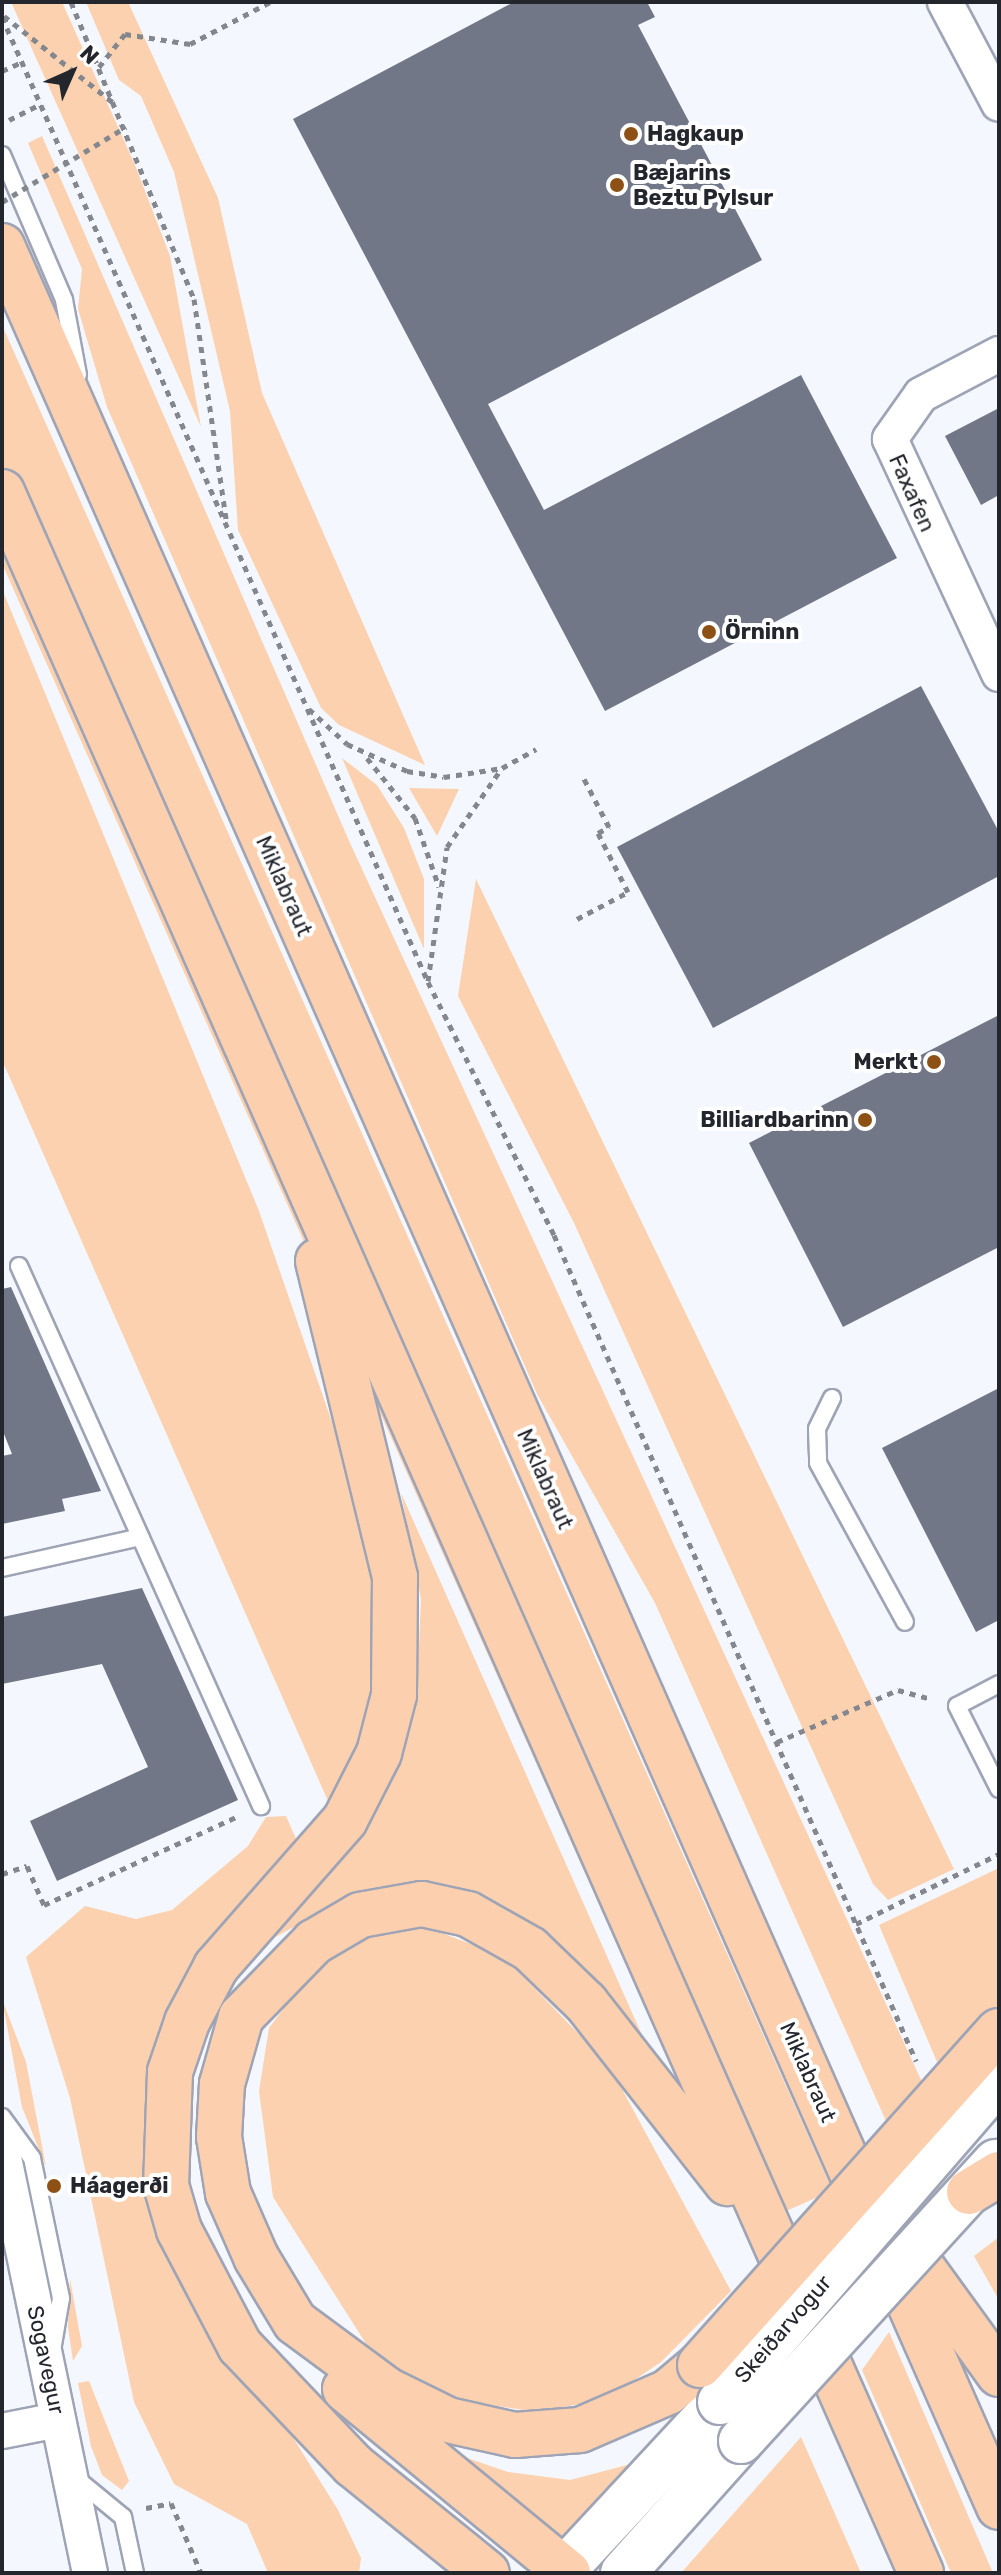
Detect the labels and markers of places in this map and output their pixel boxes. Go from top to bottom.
place label: Hagkaup [647,121,744,147]
marker: Hagkaup [622,125,640,143]
place label: Bæjarins Beztu Pylsur [633,159,773,210]
marker: Bæjarins Beztu Pylsur [608,176,626,194]
place label: Örninn [725,619,799,645]
marker: Örninn [700,623,718,641]
place label: Merkt [854,1049,918,1075]
marker: Merkt [925,1053,943,1071]
place label: Billiardbarinn [700,1107,849,1133]
marker: Billiardbarinn [856,1111,874,1129]
place label: Háagerði [70,2173,169,2199]
marker: Háagerði [45,2177,63,2195]

